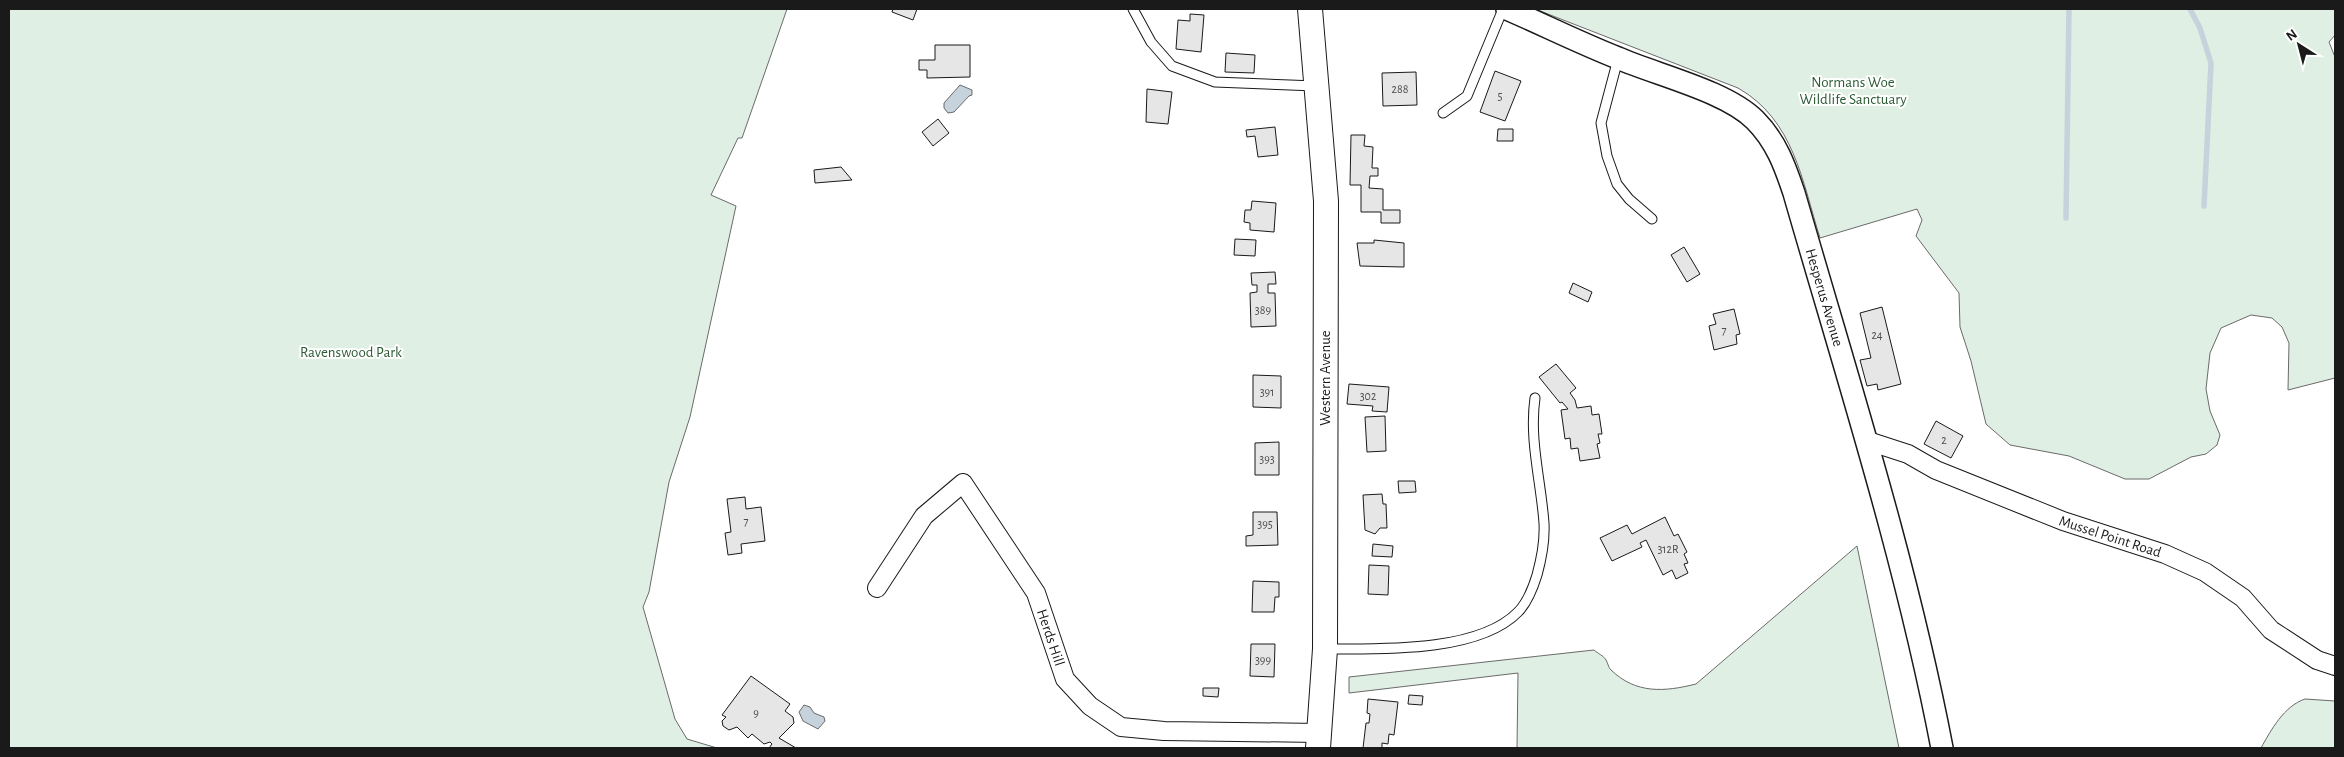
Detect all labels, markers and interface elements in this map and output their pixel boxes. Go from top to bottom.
north arrow [2274,20,2324,70]
text: N [2284,27,2300,44]
park label: Normans Woe Wildlife Sanctuary [1799,75,1907,107]
house number: 288 [1392,83,1409,95]
house number: 5 [1497,90,1503,102]
street label: Hesperus Avenue [1803,247,1846,348]
house number: 389 [1255,304,1271,316]
house number: 7 [1721,324,1727,336]
house number: 24 [1871,329,1883,341]
street label: Western Avenue [1318,330,1333,426]
park label: Ravenswood Park [300,345,402,360]
house number: 391 [1260,386,1274,398]
house number: 302 [1360,390,1377,402]
house number: 2 [1941,434,1947,446]
house number: 393 [1259,453,1275,465]
street label: Mussel Point Road [2057,513,2163,560]
house number: 7 [743,515,749,527]
house number: 395 [1257,518,1273,530]
house number: 312R [1657,543,1679,555]
street label: Herds Hill [1034,607,1068,668]
house number: 399 [1255,654,1271,666]
house number: 9 [753,707,759,719]

